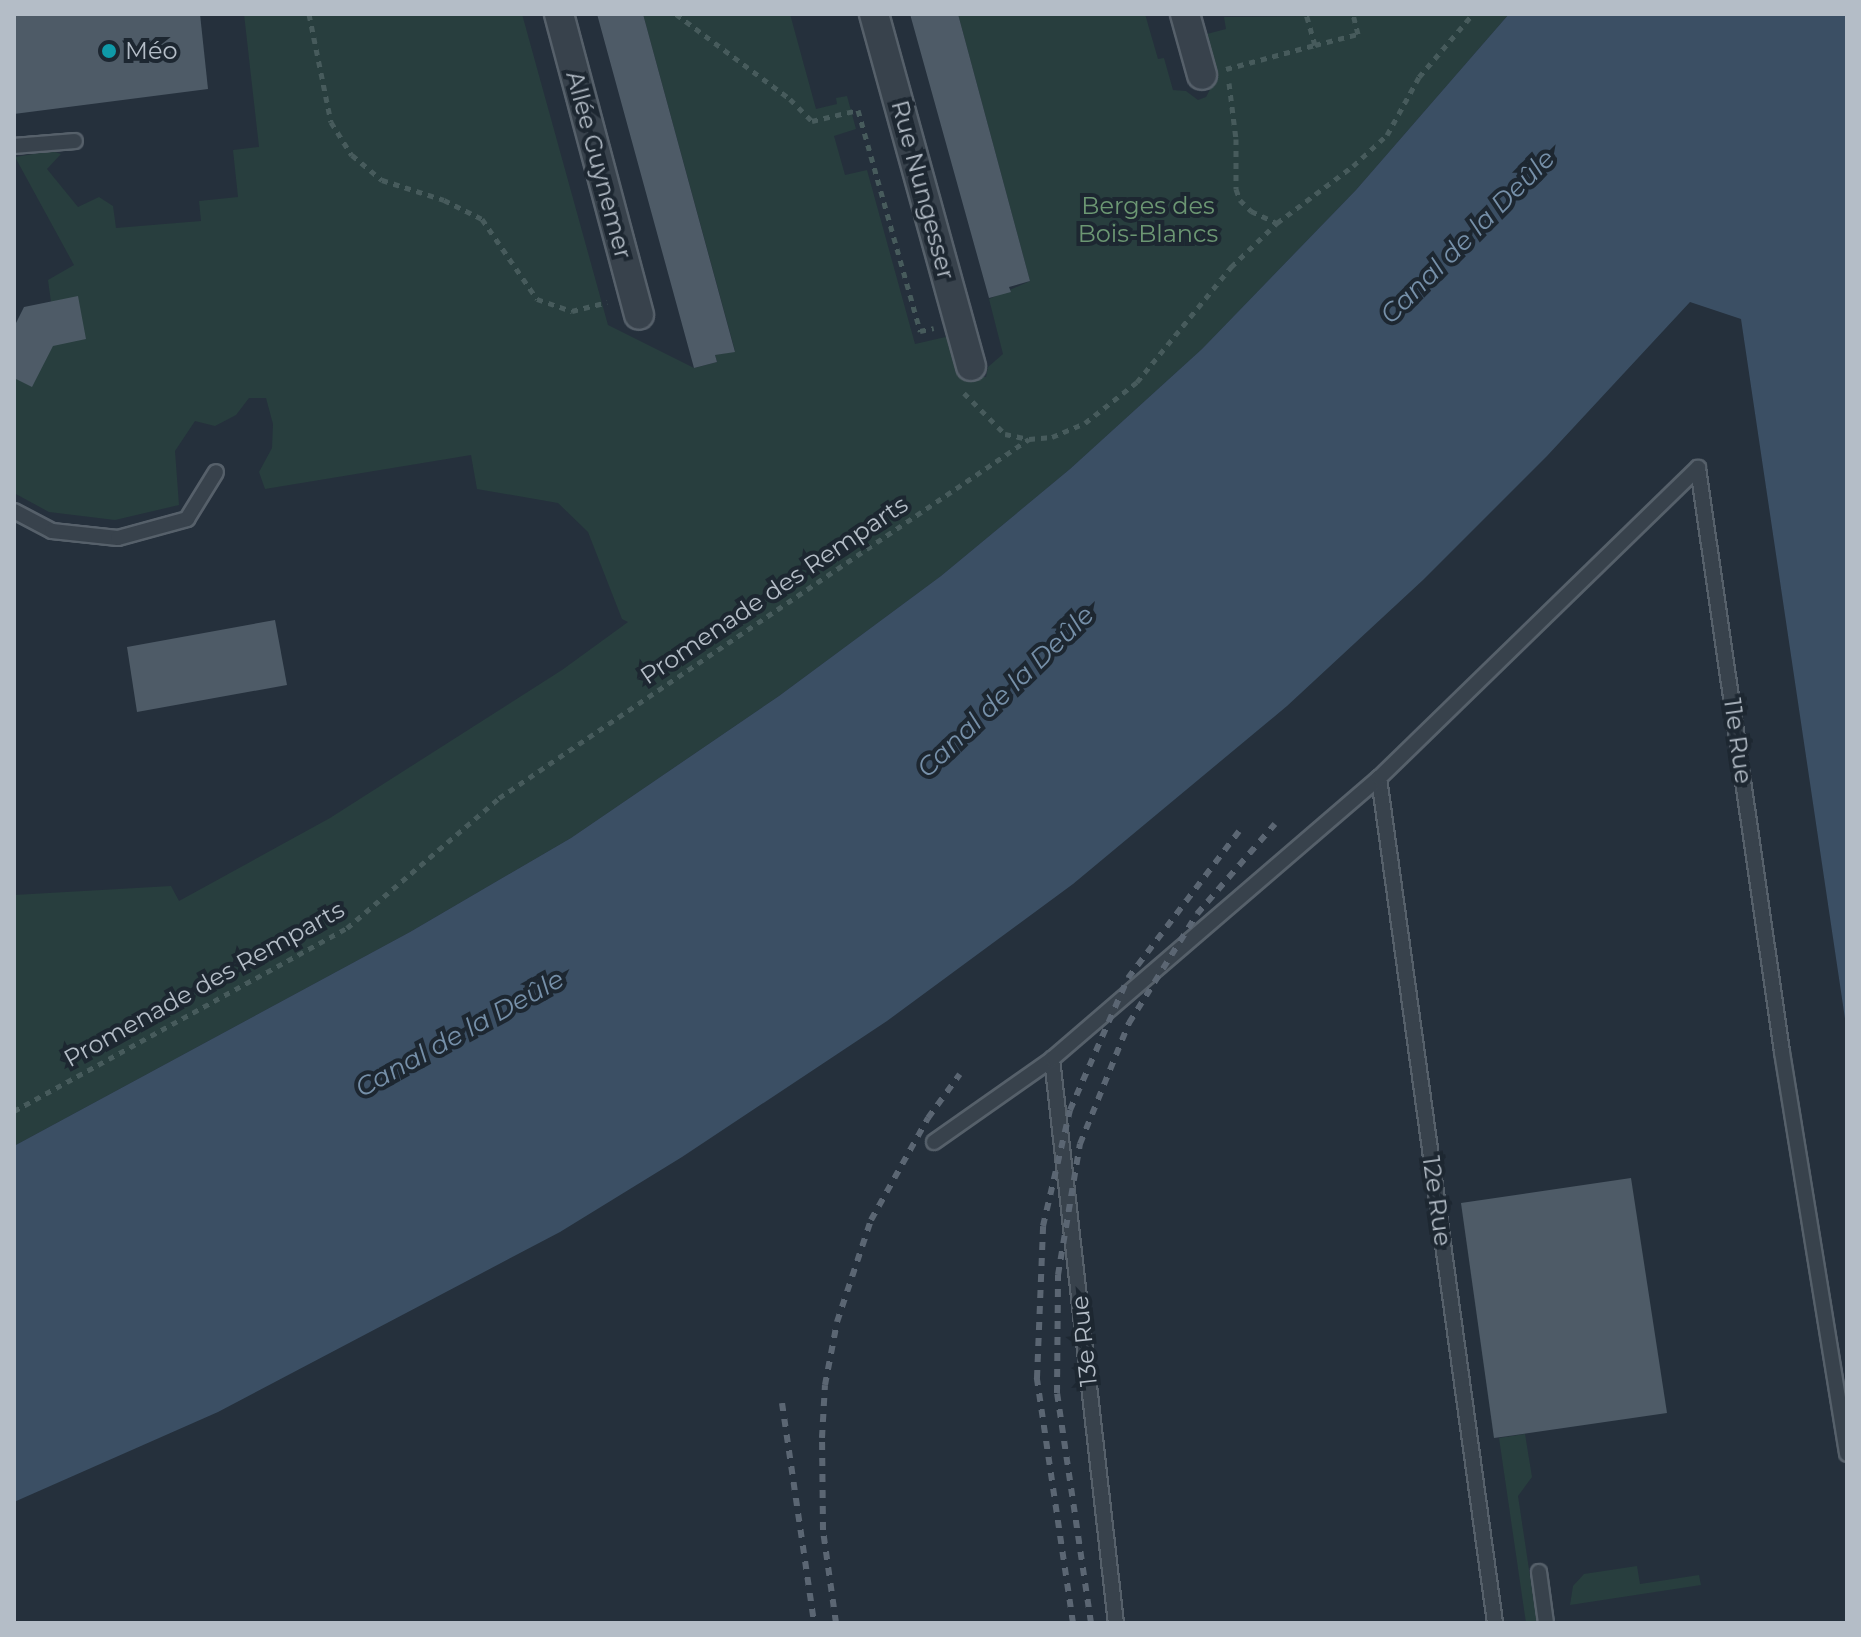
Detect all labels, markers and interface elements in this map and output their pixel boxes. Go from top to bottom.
place label: Méo [125,37,177,65]
marker: Méo [100,42,118,60]
street label: Allée Guynemer [560,68,638,262]
street label: Rue Nungesser [885,97,961,283]
water label: Canal de la Deûle [1374,143,1562,331]
park label: Berges des Bois-Blancs [1078,192,1218,248]
street label: Promenade des Remparts [635,490,913,690]
water label: Canal de la Deûle [911,600,1101,784]
street label: 11e Rue [1718,696,1758,786]
street label: Promenade des Remparts [59,895,349,1073]
water label: Canal de la Deûle [350,964,570,1104]
street label: 12e Rue [1416,1154,1458,1248]
street label: 13e Rue [1065,1294,1103,1388]

